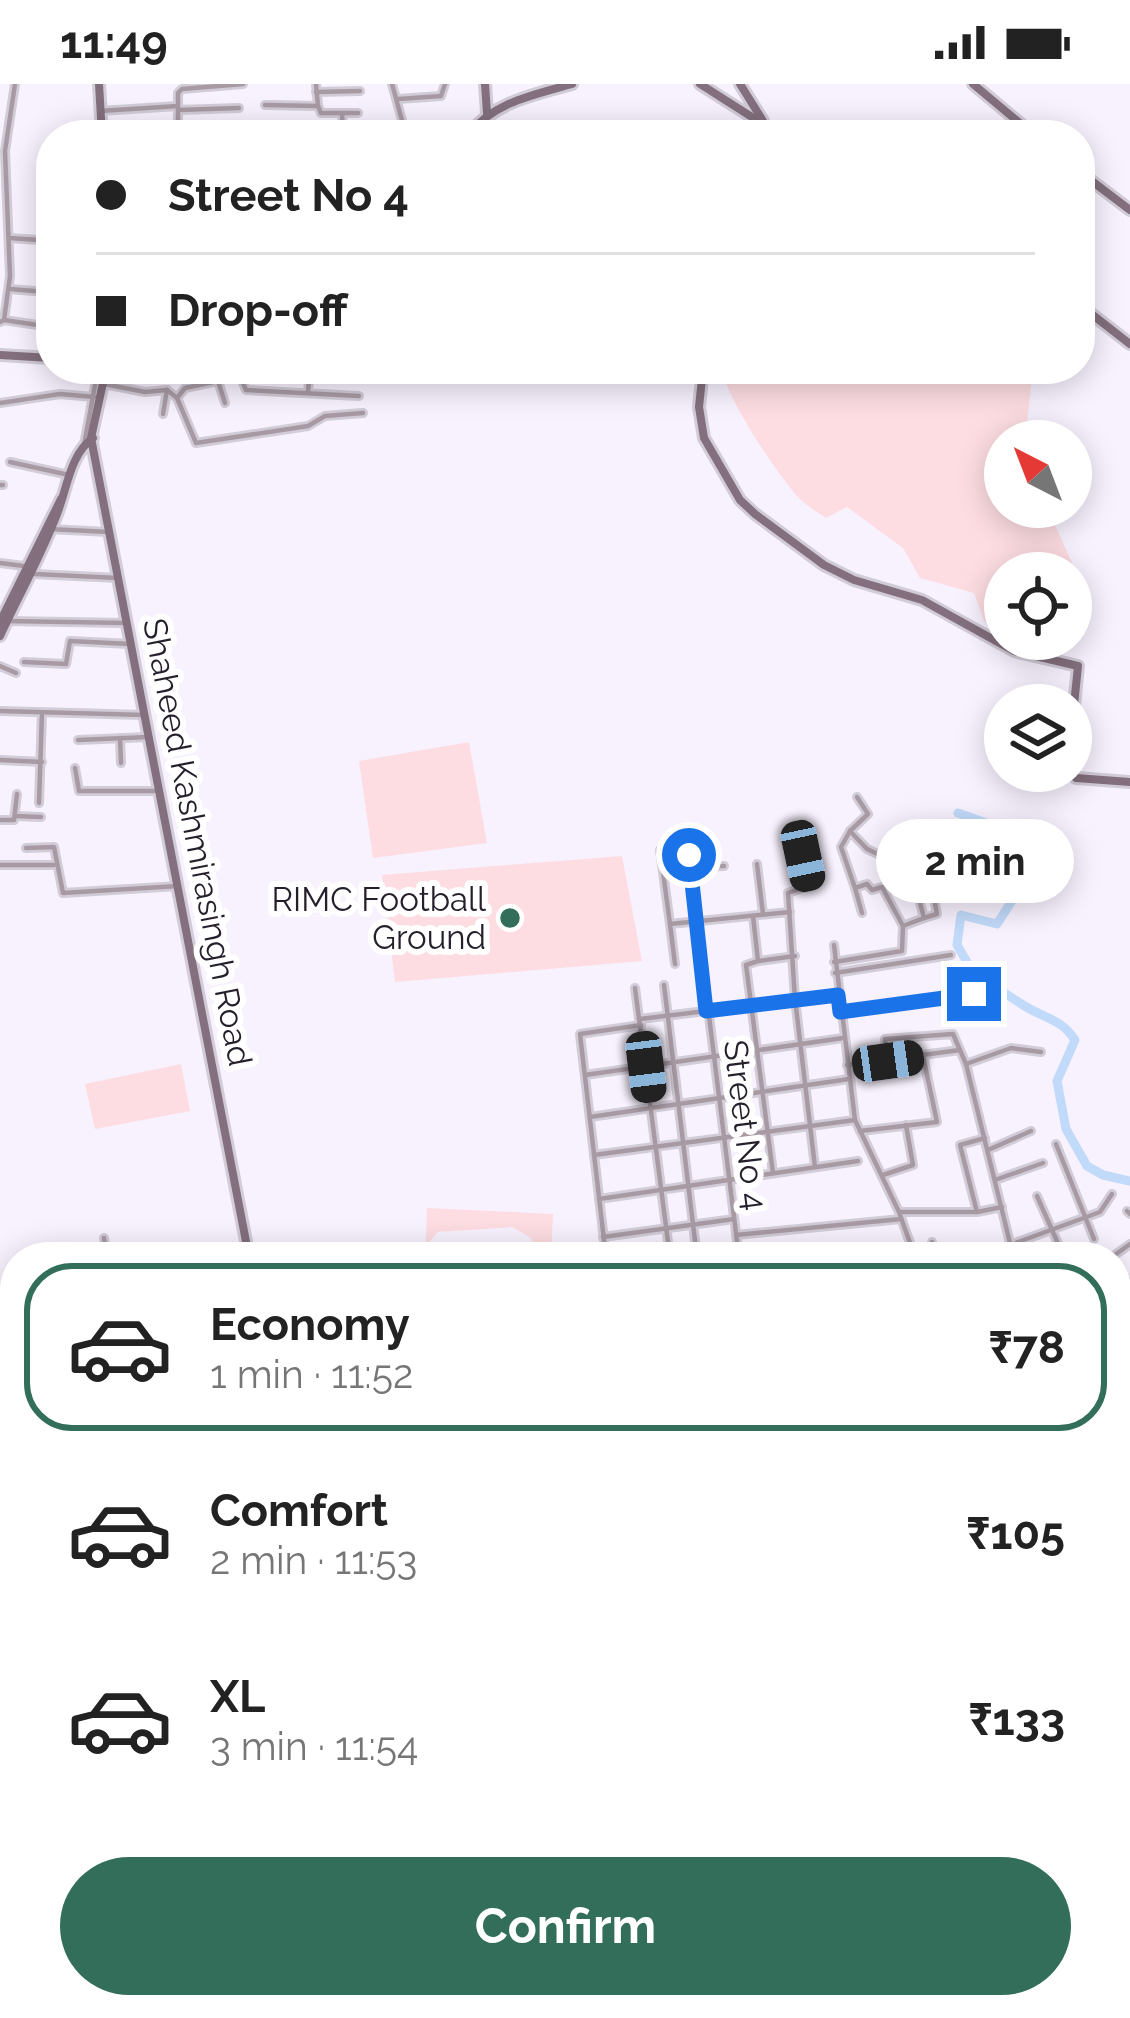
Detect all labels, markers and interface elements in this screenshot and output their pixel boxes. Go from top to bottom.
text: 11:49 [60,16,168,69]
text: Street No 4 [168,169,409,222]
text: Drop-off [168,284,348,337]
north arrow [984,420,1092,528]
map controls [984,420,1092,792]
button: locate [984,552,1092,660]
street label: Shaheed Kashmirasingh Road [135,615,260,1069]
button: layers [984,684,1092,792]
car [778,817,828,895]
callout: 2 min [875,820,1073,904]
route start [662,828,716,882]
text: 2 min [924,838,1026,884]
place label: RIMC Football Ground [272,880,487,957]
marker: RIMC Football Ground [497,905,523,931]
route end [947,967,1001,1021]
car [624,1029,668,1105]
street label: Street No 4 [716,1038,775,1212]
car [850,1038,926,1084]
icon: car [66,1293,174,1401]
text: Economy [210,1298,410,1351]
text: ₹78 [988,1321,1065,1374]
text: 1 min · 11:52 [210,1351,413,1397]
icon: car [66,1479,174,1587]
text: Comfort [210,1484,388,1537]
text: ₹105 [966,1507,1065,1560]
text: 2 min · 11:53 [210,1537,417,1583]
icon: car [66,1665,174,1773]
text: XL [210,1670,265,1723]
text: ₹133 [968,1693,1065,1746]
text: 3 min · 11:54 [210,1723,418,1769]
button: Confirm [60,1857,1071,1995]

